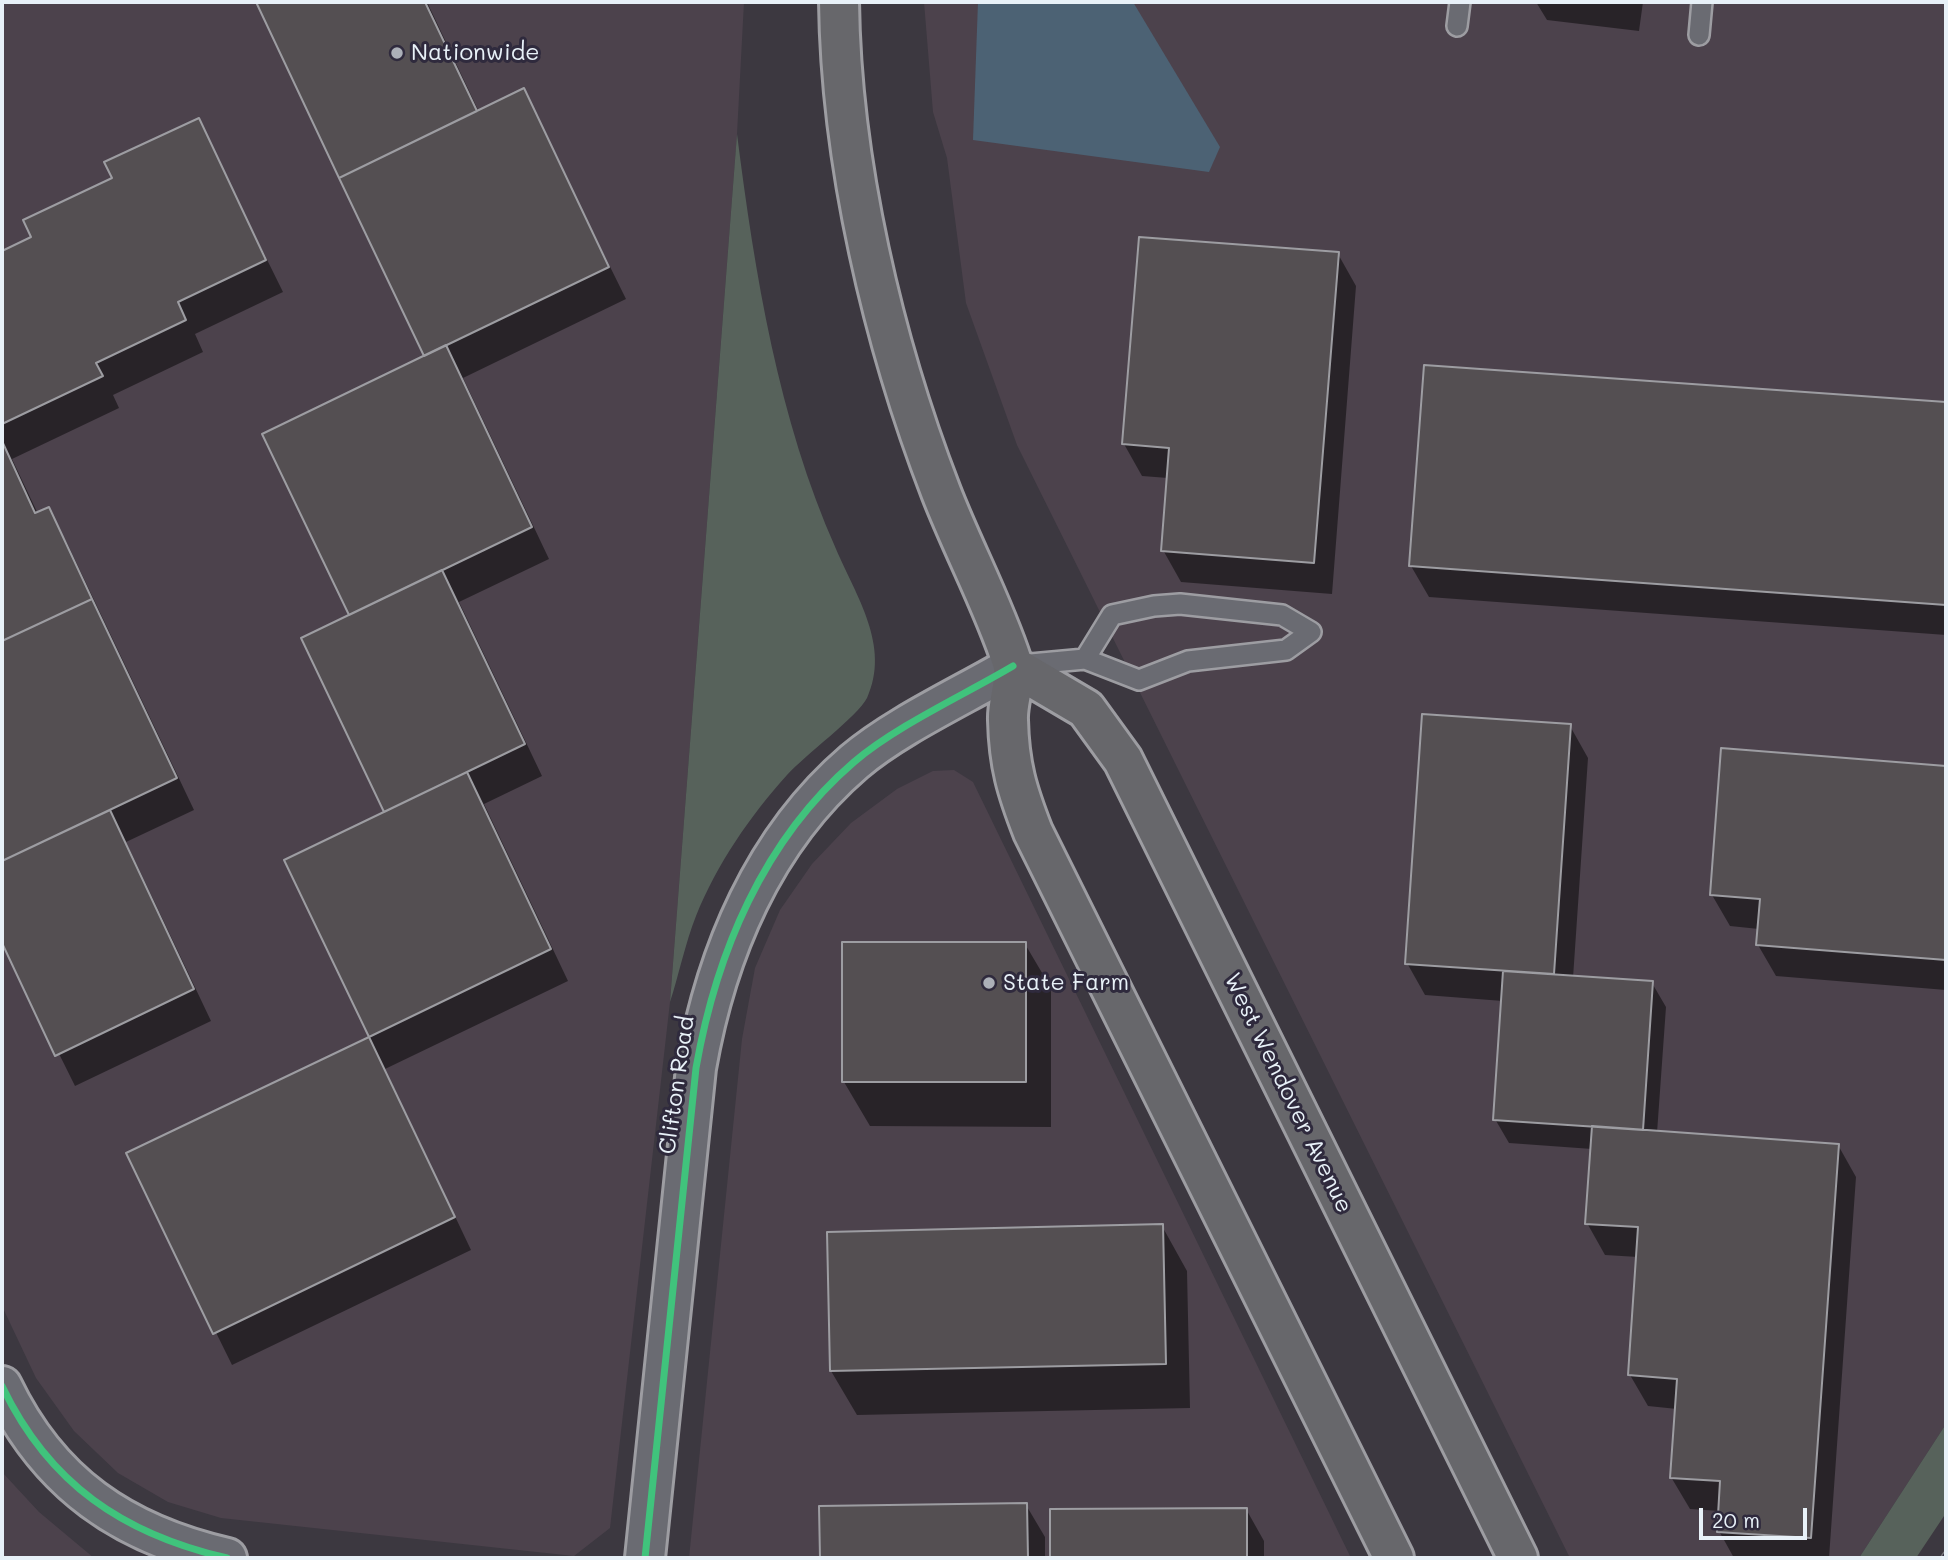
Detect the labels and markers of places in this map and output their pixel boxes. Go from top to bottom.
place label: Nationwide [411,39,540,67]
marker: Nationwide [389,45,405,61]
place label: State Farm [1003,969,1129,997]
marker: State Farm [981,975,997,991]

